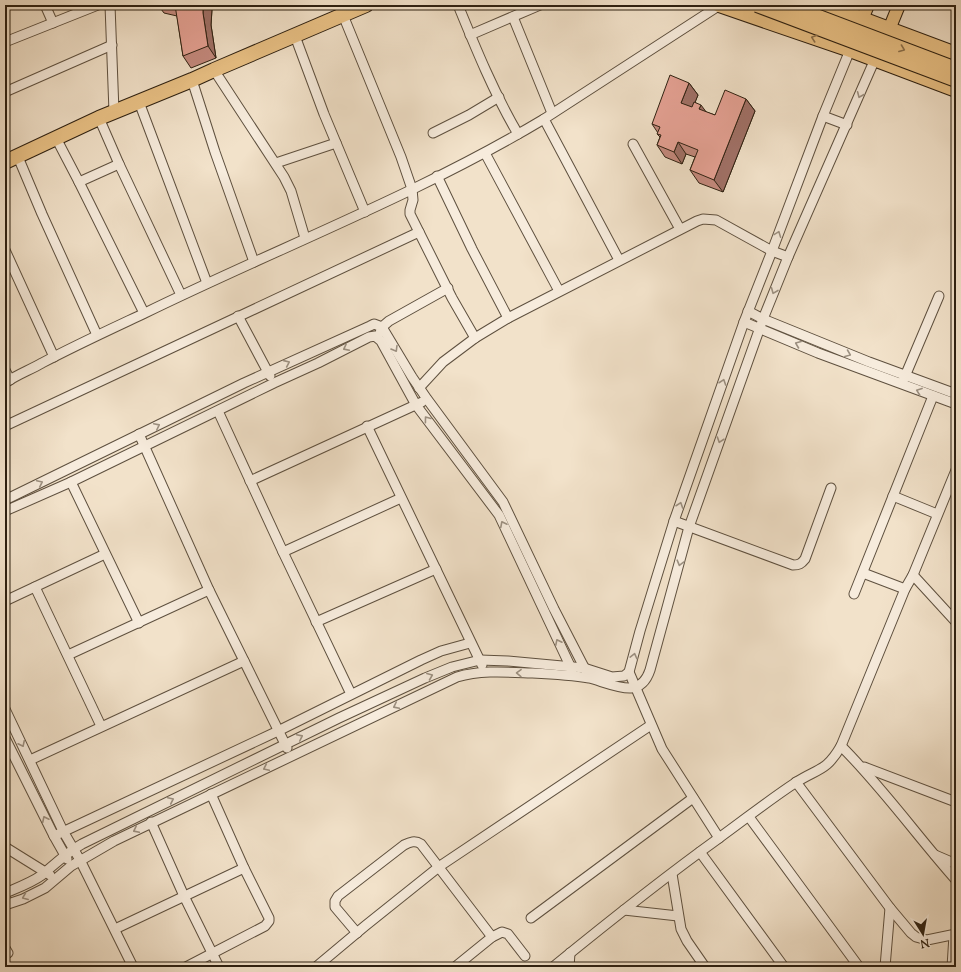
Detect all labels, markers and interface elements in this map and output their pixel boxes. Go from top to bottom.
one-way arrow [811,34,818,43]
one-way arrow [898,44,905,52]
one-way arrow [856,92,864,99]
one-way arrow [774,231,782,238]
one-way arrow [771,287,779,295]
one-way arrow [794,341,802,349]
one-way arrow [343,343,350,351]
one-way arrow [391,345,398,352]
one-way arrow [845,349,852,357]
one-way arrow [282,360,290,368]
one-way arrow [718,379,726,386]
one-way arrow [916,387,923,395]
one-way arrow [425,416,432,423]
one-way arrow [153,423,160,431]
one-way arrow [716,436,725,443]
one-way arrow [36,480,44,488]
one-way arrow [675,501,683,508]
one-way arrow [501,520,508,528]
one-way arrow [676,560,684,566]
one-way arrow [555,638,563,646]
one-way arrow [629,653,637,659]
one-way arrow [516,668,522,677]
one-way arrow [427,672,434,680]
one-way arrow [392,701,400,709]
one-way arrow [296,734,303,742]
one-way arrow [17,739,25,747]
one-way arrow [263,764,270,772]
one-way arrow [166,797,174,805]
one-way arrow [42,816,50,824]
one-way arrow [132,825,140,833]
one-way arrow [22,893,29,901]
north arrow [903,914,943,954]
text: N [919,934,932,952]

